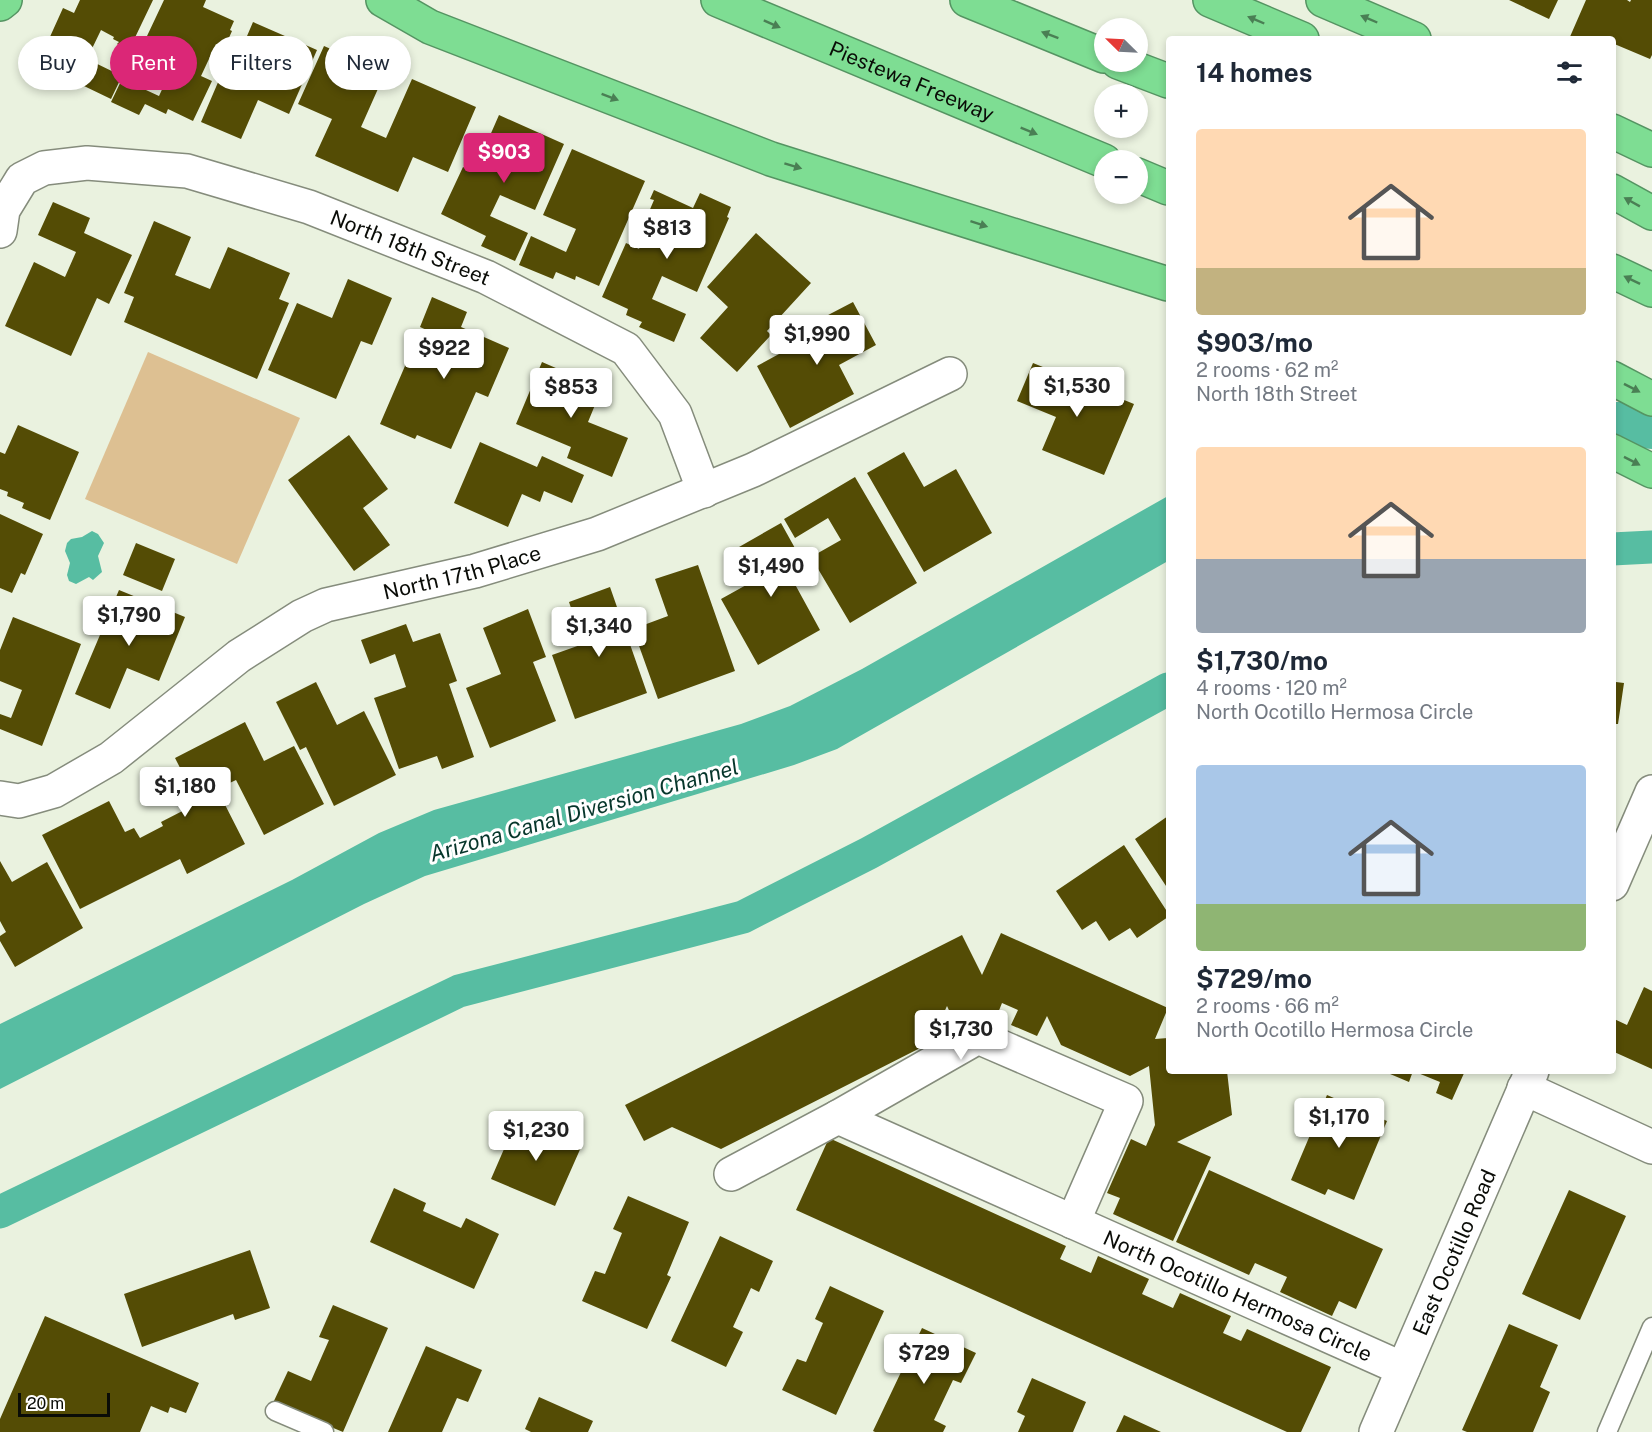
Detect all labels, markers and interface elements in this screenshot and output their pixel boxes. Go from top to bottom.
one-way arrow [1248,15,1265,24]
one-way arrow [1360,15,1377,24]
north arrow [1094,18,1148,72]
map controls [1094,18,1148,204]
one-way arrow [763,19,781,29]
one-way arrow [1040,29,1058,39]
street label: Piestewa Freeway [826,35,998,126]
chip: Buy [18,36,98,90]
chip: Rent [110,36,197,90]
chip: Filters [209,36,313,90]
chip: New [325,36,411,90]
icon: filters [1553,56,1586,89]
text: 14 homes [1196,57,1312,88]
button: + [1094,84,1148,138]
one-way arrow [601,93,619,102]
one-way arrow [1021,126,1039,136]
pin: $903 [468,133,540,184]
text: $903 [478,140,530,164]
button: − [1094,150,1148,204]
one-way arrow [784,161,802,171]
icon: home [1337,168,1445,276]
one-way arrow [1623,197,1640,207]
street label: North 18th Street [327,204,494,290]
pin: $813 [631,209,703,260]
text: $813 [643,216,691,240]
one-way arrow [970,220,988,229]
one-way arrow [1624,276,1641,285]
pin: $1,990 [768,315,866,366]
text: $1,990 [784,322,850,346]
text: $903/mo [1196,327,1313,358]
pin: $922 [408,329,480,380]
text: $922 [418,336,470,360]
text: 2 rooms · 62 m² [1196,358,1338,382]
pin: $1,530 [1028,367,1126,418]
pin: $853 [535,368,607,419]
text: $1,530 [1043,374,1111,398]
text: $853 [544,375,598,399]
text: North 18th Street [1196,382,1358,406]
one-way arrow [1624,383,1641,393]
one-way arrow [1624,456,1641,465]
icon: home [1337,486,1445,594]
street label: North 17th Place [381,539,544,604]
pin: $1,490 [722,547,820,598]
text: $1,490 [738,554,804,578]
pin: $1,790 [80,596,178,647]
text: $1,790 [97,603,161,627]
pin: $1,340 [550,607,648,658]
text: $1,340 [566,614,632,638]
text: $1,730/mo [1196,645,1328,676]
text: 4 rooms · 120 m² [1196,676,1347,700]
text: North Ocotillo Hermosa Circle [1196,700,1473,724]
water label: Arizona Canal Diversion Channel [427,753,741,867]
pin: $1,180 [136,767,234,818]
text: $1,180 [154,774,216,798]
icon: home [1337,804,1445,912]
text: $729/mo [1196,963,1312,994]
text: 2 rooms · 66 m² [1196,994,1339,1018]
pin: $1,730 [912,1010,1010,1061]
text: $1,730 [929,1017,993,1041]
text: North Ocotillo Hermosa Circle [1196,1018,1473,1042]
pin: $1,170 [1290,1098,1388,1149]
text: $1,170 [1308,1105,1370,1129]
pin: $1,230 [487,1111,585,1162]
text: $1,230 [503,1118,569,1142]
street label: East Ocotillo Road [1407,1165,1501,1339]
street label: North Ocotillo Hermosa Circle [1100,1225,1376,1366]
pin: $729 [888,1334,960,1385]
text: $729 [898,1341,950,1365]
scale bar [18,1390,110,1418]
text: 20 m [27,1394,64,1413]

